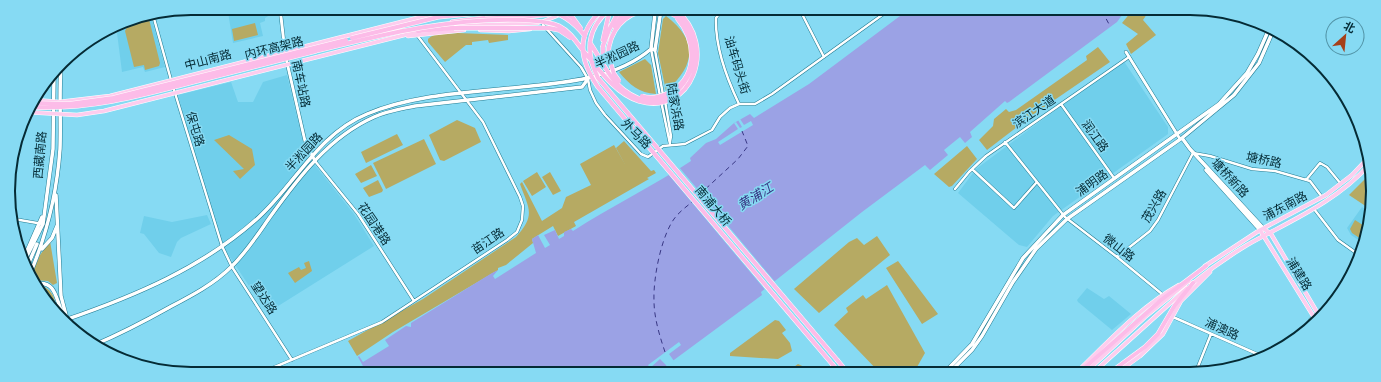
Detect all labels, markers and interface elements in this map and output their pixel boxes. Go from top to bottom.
north arrow [1325,16,1365,56]
text: 北 [1342,20,1357,35]
street label: 内环高架路 [243,34,305,61]
street label: 油车码头街 [722,34,752,95]
street label: 半淞园路 [592,39,641,71]
street label: 中山南路 [183,47,233,72]
street label: 南车站路 [290,59,313,109]
street label: 陆家浜路 [665,82,686,132]
street label: 滨江大道 [1010,93,1057,130]
street label: 保屯路 [184,110,207,148]
street label: 外马路 [619,116,654,151]
street label: 润江路 [1080,117,1111,154]
street label: 西藏南路 [31,130,48,179]
street label: 半淞园路 [283,130,325,174]
street label: 塘桥路 [1245,149,1283,170]
street label: 塘桥新路 [1209,156,1251,200]
street label: 浦明路 [1073,167,1110,198]
water label: 黄浦江 [735,180,777,213]
street label: 南浦大桥 [693,183,734,228]
street label: 茂兴路 [1139,187,1168,225]
street label: 浦东南路 [1261,189,1309,223]
street label: 花园港路 [356,200,393,247]
street label: 苗江路 [469,225,506,256]
street label: 微山路 [1101,231,1137,264]
street label: 浦建路 [1284,255,1314,292]
street label: 望达路 [249,279,280,316]
street label: 浦澳路 [1203,315,1241,342]

